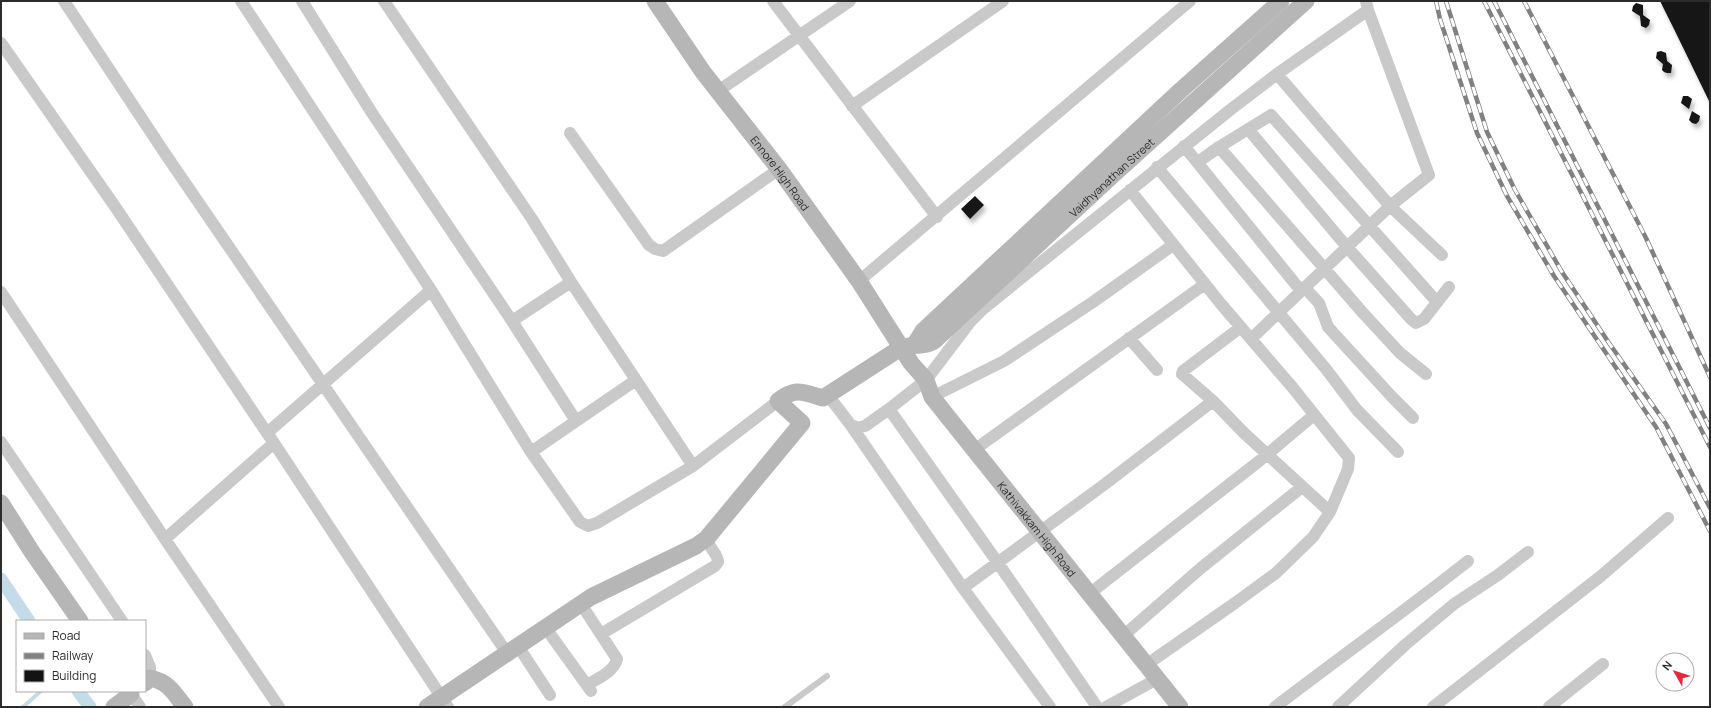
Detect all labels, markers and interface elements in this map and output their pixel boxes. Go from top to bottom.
street label: Ennore High Road [748,132,814,213]
street label: Vaidhyanathan Street [1065,134,1157,220]
street label: Kathivakkam High Road [995,478,1080,579]
legend [16,620,146,692]
text: Road [52,627,80,644]
text: Railway [52,647,94,664]
north arrow [1655,652,1695,692]
text: N [1659,658,1675,673]
text: Building [52,667,96,684]

